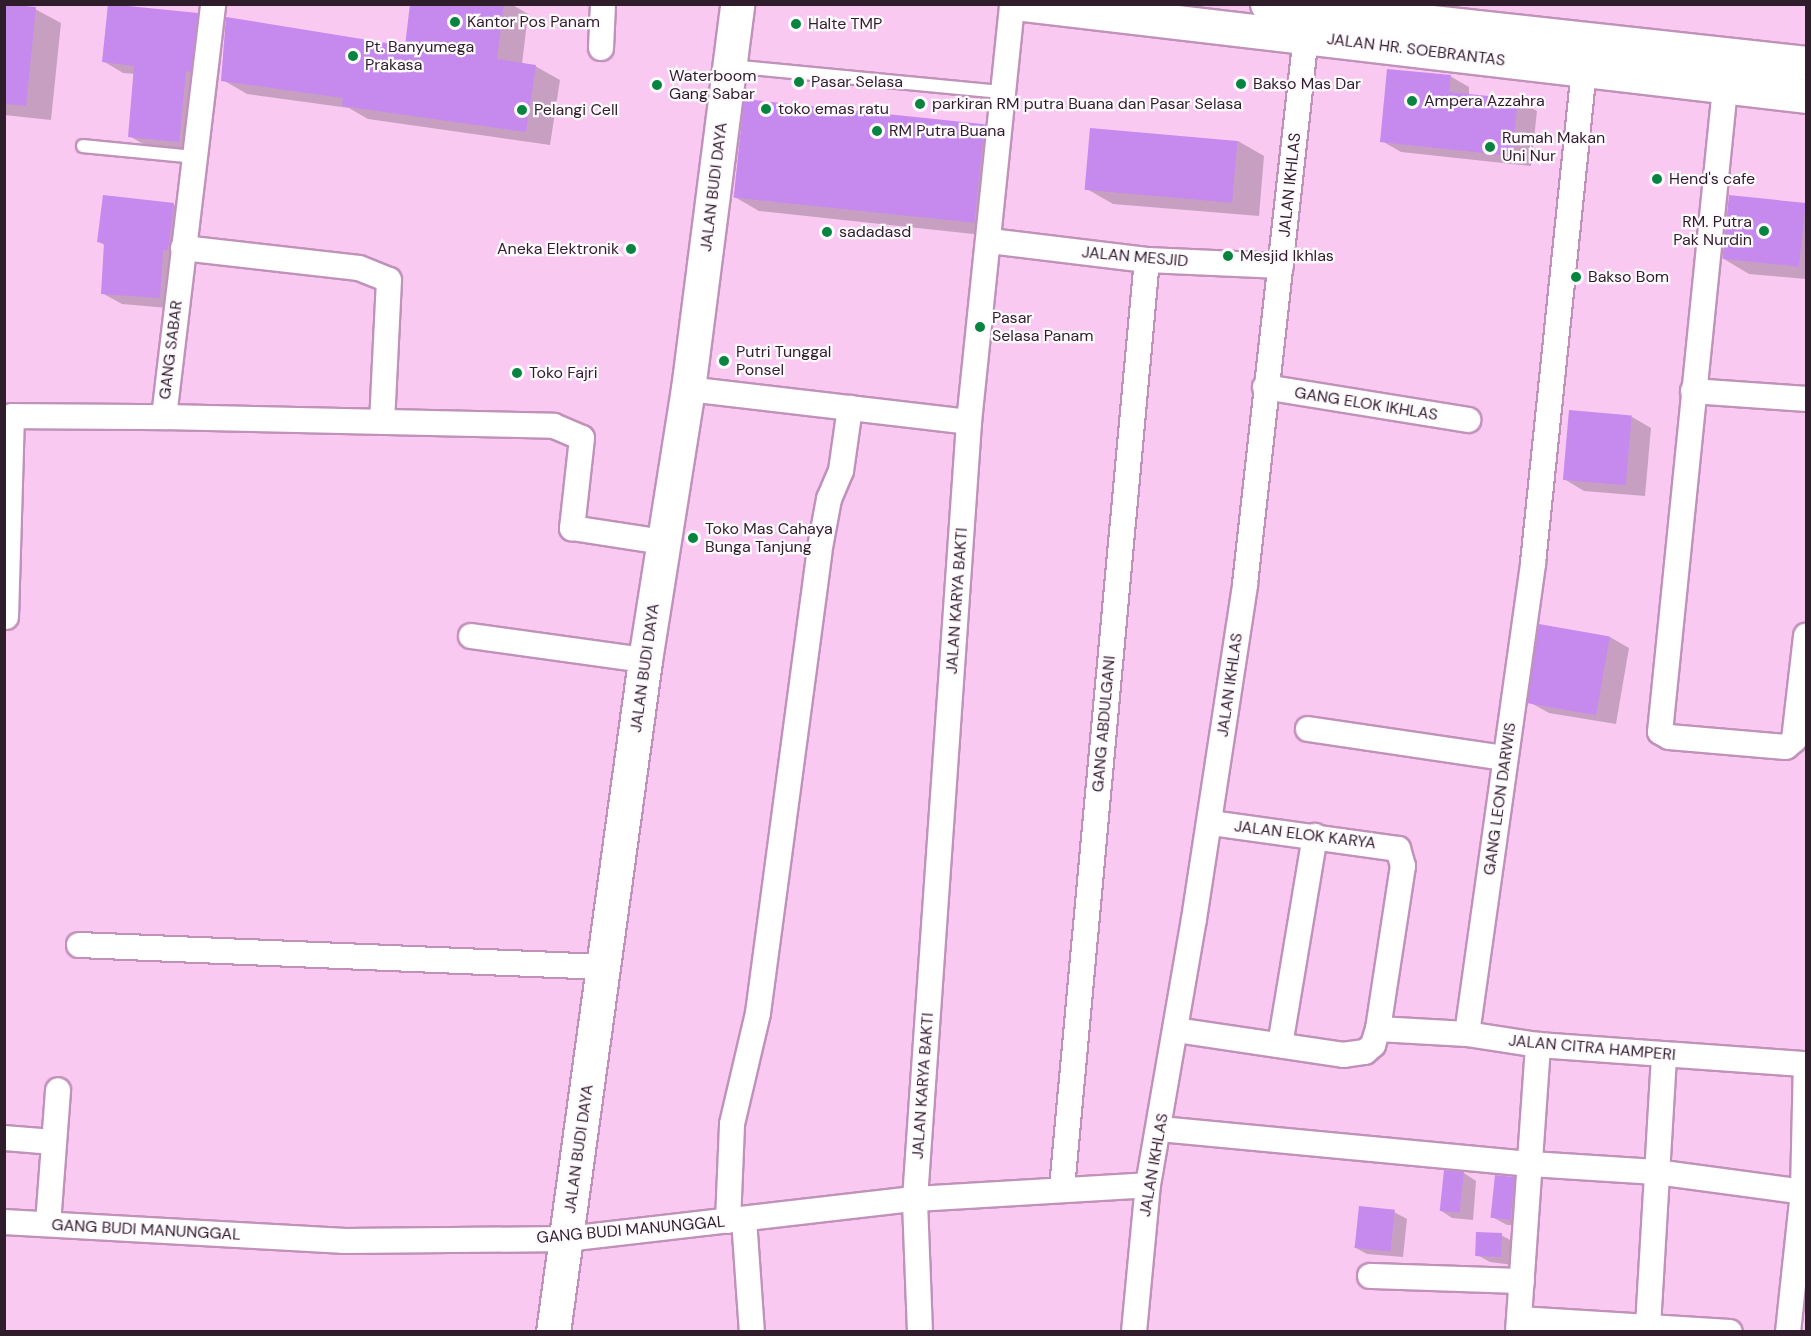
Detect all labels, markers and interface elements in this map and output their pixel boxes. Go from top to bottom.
place label: Kantor Pos Panam [467,12,600,32]
place label: Halte TMP [808,14,882,34]
marker: Kantor Pos Panam [448,15,462,29]
marker: Halte TMP [789,17,803,31]
street label: JALAN HR. SOEBRANTAS [1326,30,1506,70]
place label: Pt. Banyumega Prakasa [365,37,474,75]
marker: Pt. Banyumega Prakasa [346,49,360,63]
place label: Waterboom Gang Sabar [669,66,756,104]
place label: Pasar Selasa [811,72,903,92]
place label: Bakso Mas Dar [1253,74,1361,94]
marker: Pasar Selasa [792,75,806,89]
marker: Bakso Mas Dar [1234,77,1248,91]
marker: Waterboom Gang Sabar [650,78,664,92]
place label: Ampera Azzahra [1424,91,1545,111]
place label: parkiran RM putra Buana dan Pasar Selasa [932,94,1242,114]
marker: Ampera Azzahra [1405,94,1419,108]
marker: parkiran RM putra Buana dan Pasar Selasa [913,97,927,111]
place label: toko emas ratu [778,99,889,119]
place label: Pelangi Cell [534,100,618,120]
marker: toko emas ratu [759,102,773,116]
marker: Pelangi Cell [515,103,529,117]
street label: JALAN BUDI DAYA [697,121,731,253]
place label: RM Putra Buana [889,121,1005,141]
marker: RM Putra Buana [870,124,884,138]
place label: Rumah Makan Uni Nur [1502,128,1605,166]
street label: JALAN IKHLAS [1275,132,1305,238]
marker: Rumah Makan Uni Nur [1483,140,1497,154]
place label: Hend's cafe [1669,169,1755,189]
marker: Hend's cafe [1650,172,1664,186]
place label: RM. Putra Pak Nurdin [1673,212,1752,250]
place label: sadadasd [839,222,911,242]
marker: RM. Putra Pak Nurdin [1757,224,1771,238]
marker: sadadasd [820,225,834,239]
place label: Aneka Elektronik [497,239,619,259]
marker: Aneka Elektronik [624,242,638,256]
street label: JALAN MESJID [1081,243,1189,271]
place label: Mesjid Ikhlas [1240,246,1334,266]
marker: Mesjid Ikhlas [1221,249,1235,263]
place label: Bakso Bom [1588,267,1669,287]
marker: Bakso Bom [1569,270,1583,284]
street label: GANG SABAR [155,299,187,401]
place label: Pasar Selasa Panam [992,308,1093,346]
marker: Pasar Selasa Panam [973,320,987,334]
place label: Putri Tunggal Ponsel [736,342,831,380]
marker: Putri Tunggal Ponsel [717,354,731,368]
place label: Toko Fajri [529,363,598,383]
marker: Toko Fajri [510,366,524,380]
street label: GANG ELOK IKHLAS [1293,383,1439,425]
place label: Toko Mas Cahaya Bunga Tanjung [705,519,833,557]
street label: JALAN KARYA BAKTI [942,527,972,675]
marker: Toko Mas Cahaya Bunga Tanjung [686,531,700,545]
street label: JALAN BUDI DAYA [626,602,664,734]
street label: JALAN IKHLAS [1213,632,1247,738]
street label: GANG ABDULGANI [1088,655,1120,793]
street label: GANG LEON DARWIS [1480,721,1520,877]
street label: JALAN ELOK KARYA [1233,817,1377,853]
street label: JALAN KARYA BAKTI [908,1012,938,1160]
street label: JALAN CITRA HAMPERI [1508,1031,1676,1065]
street label: JALAN BUDI DAYA [560,1083,598,1215]
street label: JALAN IKHLAS [1135,1112,1173,1218]
street label: GANG BUDI MANUNGGAL [536,1212,726,1248]
street label: GANG BUDI MANUNGGAL [51,1215,241,1245]

